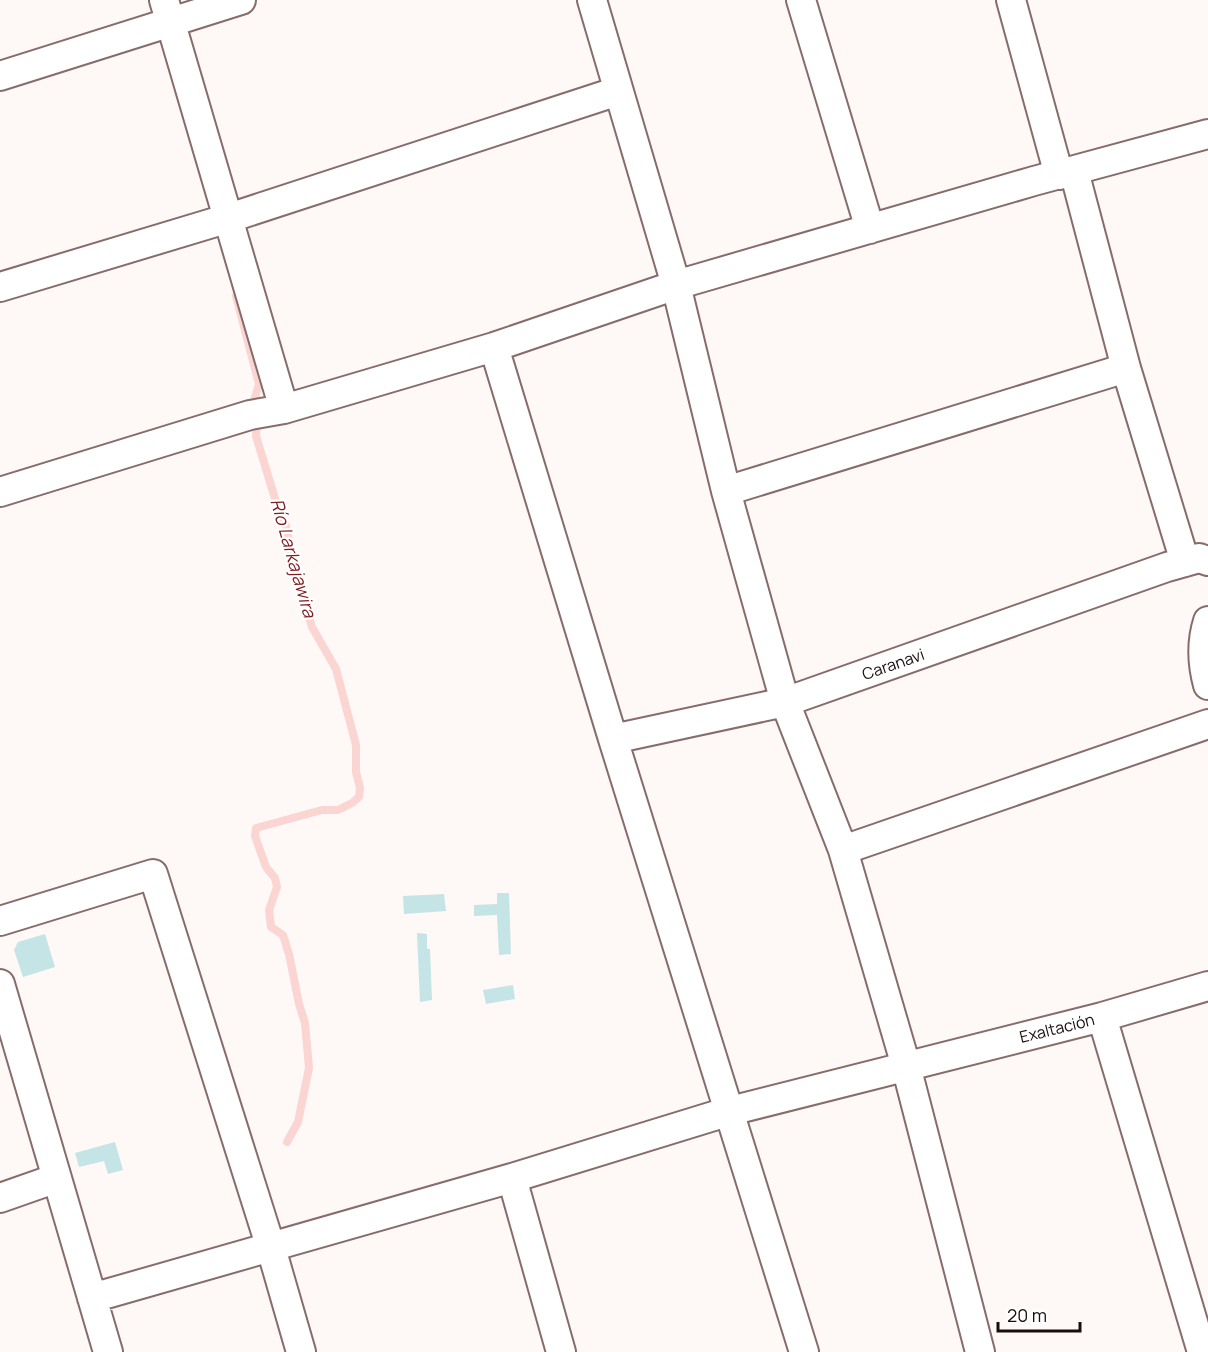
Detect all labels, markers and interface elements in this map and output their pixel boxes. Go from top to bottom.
water label: Río Larkajawira [266,495,323,621]
street label: Caranavi [859,643,927,685]
street label: Exaltación [1017,1008,1097,1048]
scale bar [998,1295,1080,1333]
text: 20 m [1007,1303,1047,1327]

